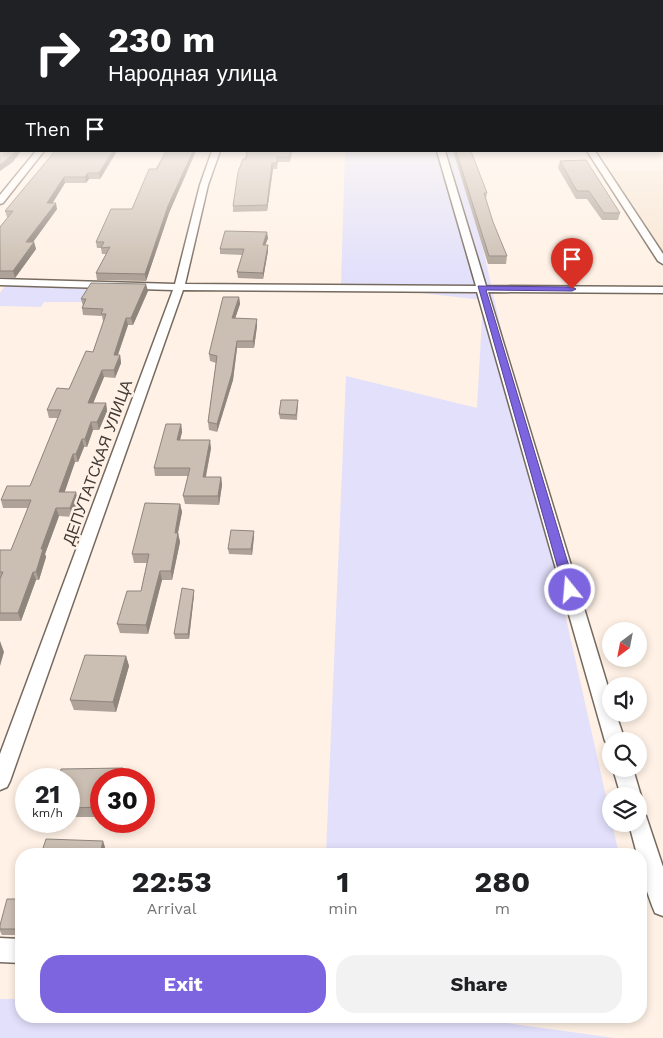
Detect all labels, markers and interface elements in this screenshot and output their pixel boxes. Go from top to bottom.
text: 230 m [108,19,215,61]
icon: right [25,20,90,85]
text: Народная улица [108,61,277,86]
icon: arrive [81,115,109,143]
text: Then [25,118,71,141]
pin [551,238,593,289]
icon: arrive [558,245,586,273]
street label: ДЕПУТАТСКАЯ УЛИЦА [59,377,136,547]
position arrow [543,563,595,615]
north arrow [602,622,648,668]
map controls [602,622,647,832]
button: sound [602,677,647,722]
button: search [602,732,647,777]
speed limit sign: 30 [90,768,155,833]
text: 21 [35,780,60,809]
button: layers [602,787,647,832]
text: km/h [32,806,63,820]
text: 22:53 [132,864,212,899]
text: 1 [337,864,350,899]
text: 280 [474,864,530,899]
text: Arrival [147,899,197,918]
text: min [328,899,358,918]
text: m [495,899,510,918]
button: Exit [40,955,326,1013]
button: Share [336,955,622,1013]

